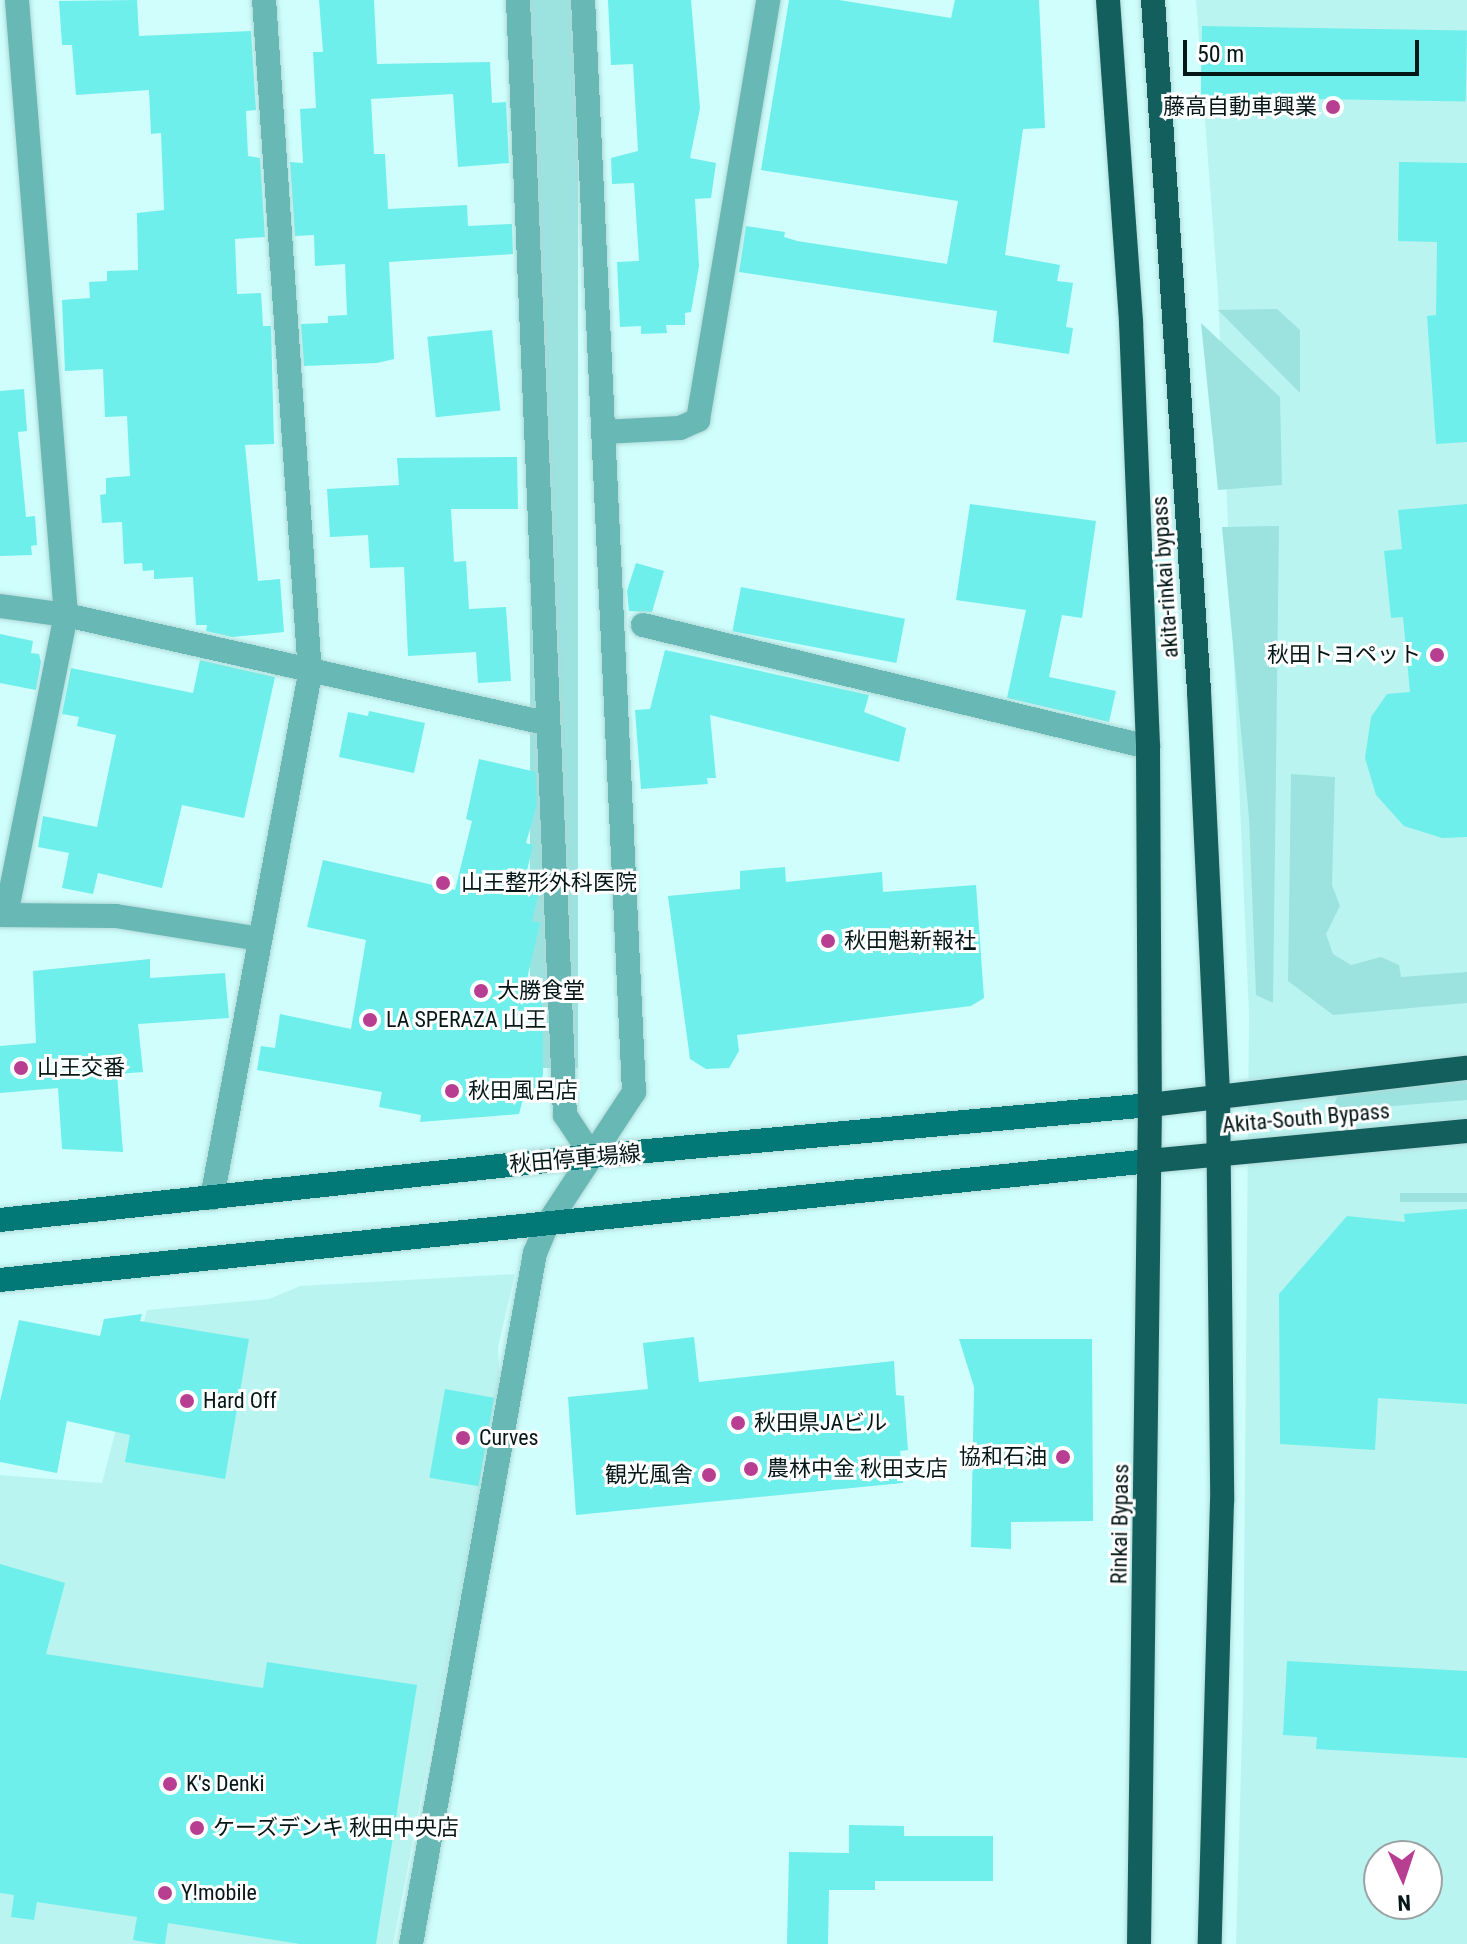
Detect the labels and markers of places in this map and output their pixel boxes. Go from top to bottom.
place label: 藤高自動車興業 [1163,94,1317,120]
marker: 藤高自動車興業 [1324,98,1342,116]
place label: 秋田トヨペット [1267,642,1421,668]
marker: 秋田トヨペット [1428,646,1446,664]
place label: 山王整形外科医院 [461,870,637,896]
marker: 山王整形外科医院 [432,872,454,894]
place label: 秋田魁新報社 [844,928,976,954]
marker: 秋田魁新報社 [819,932,837,950]
place label: 大勝食堂 [497,978,585,1004]
marker: 大勝食堂 [472,982,490,1000]
place label: LA SPERAZA 山王 [386,1007,547,1033]
marker: LA SPERAZA 山王 [361,1011,379,1029]
place label: 山王交番 [37,1055,125,1081]
marker: 山王交番 [12,1059,30,1077]
place label: 秋田風呂店 [468,1078,578,1104]
marker: 秋田風呂店 [443,1082,461,1100]
place label: Hard Off [203,1388,277,1414]
marker: Hard Off [178,1392,196,1410]
place label: 秋田県JAビル [754,1410,887,1436]
marker: 秋田県JAビル [729,1414,747,1432]
place label: Curves [479,1425,539,1451]
marker: Curves [454,1429,472,1447]
place label: 協和石油 [959,1444,1047,1470]
marker: 協和石油 [1054,1448,1072,1466]
place label: 農林中金 秋田支店 [767,1456,948,1482]
marker: 農林中金 秋田支店 [742,1460,760,1478]
place label: 観光風舎 [605,1462,693,1488]
marker: 観光風舎 [700,1466,718,1484]
place label: K's Denki [186,1771,265,1797]
marker: K's Denki [161,1775,179,1793]
place label: ケーズデンキ 秋田中央店 [213,1815,460,1841]
marker: ケーズデンキ 秋田中央店 [188,1819,206,1837]
place label: Y!mobile [181,1880,257,1906]
marker: Y!mobile [156,1884,174,1902]

